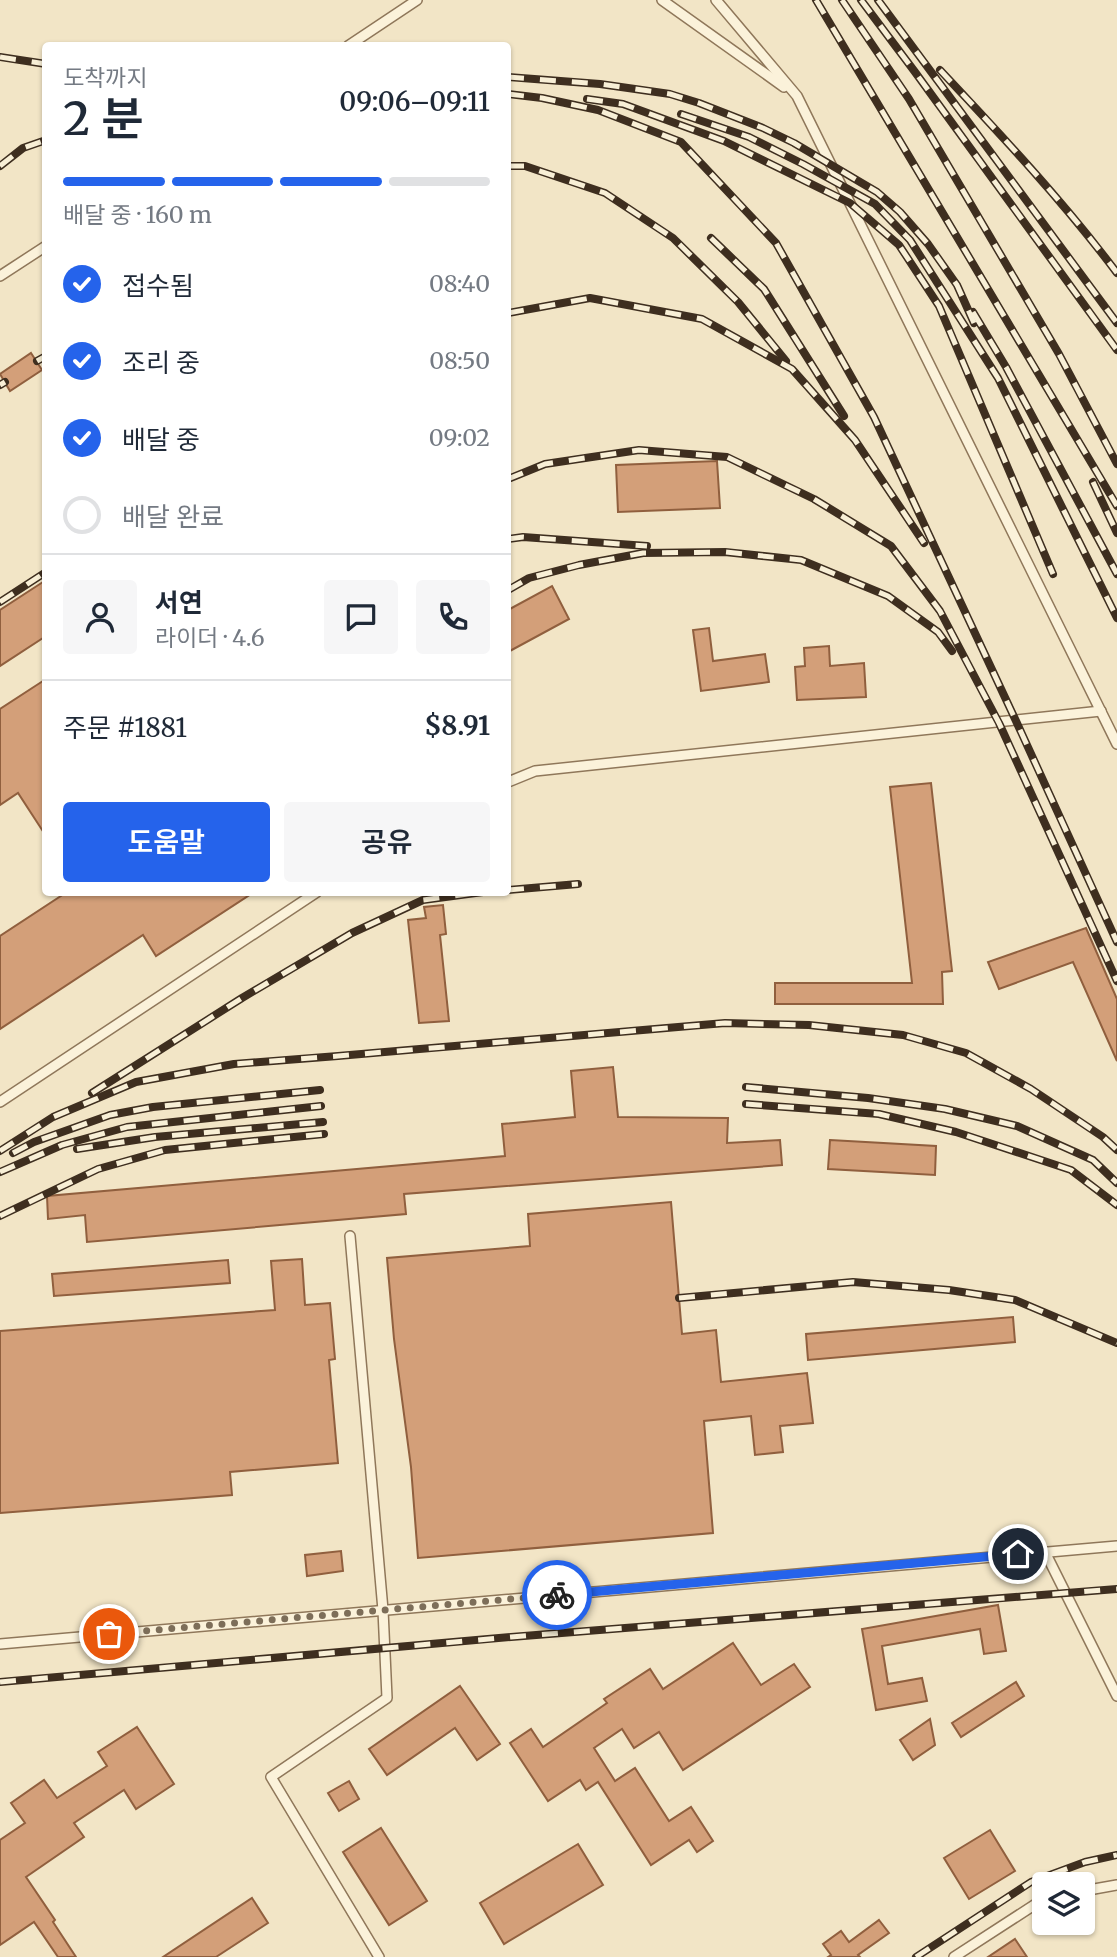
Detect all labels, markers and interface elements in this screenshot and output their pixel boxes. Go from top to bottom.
text: 도착까지 [63,63,148,92]
text: 09:06–09:11 [339,85,490,118]
text: 2 분 [63,90,143,148]
text: 배달 중 · 160 m [63,200,212,229]
icon: check [63,265,101,303]
text: 접수됨 [122,269,194,302]
text: 08:40 [429,269,490,298]
icon: check [63,342,101,380]
text: 조리 중 [122,346,200,379]
text: 08:50 [429,346,490,375]
icon: check [63,419,101,457]
text: 배달 중 [122,423,200,456]
text: 09:02 [429,423,490,452]
text: 배달 완료 [122,500,224,533]
button: person [63,580,137,654]
button: chat [324,580,398,654]
button: phone [416,580,490,654]
text: 서연 [155,586,203,619]
text: 라이더 · 4.6 [155,623,265,652]
text: $8.91 [424,709,490,742]
text: 주문 #1881 [63,711,187,744]
button: 도움말 [63,802,270,882]
button: 공유 [284,802,490,882]
pin [988,1524,1048,1584]
icon: home [999,1535,1037,1573]
courier [522,1560,592,1630]
icon: bike [538,1576,576,1614]
pin [79,1604,139,1664]
icon: bag [90,1615,128,1653]
map controls [1032,1872,1095,1935]
button: layers [1032,1872,1095,1935]

